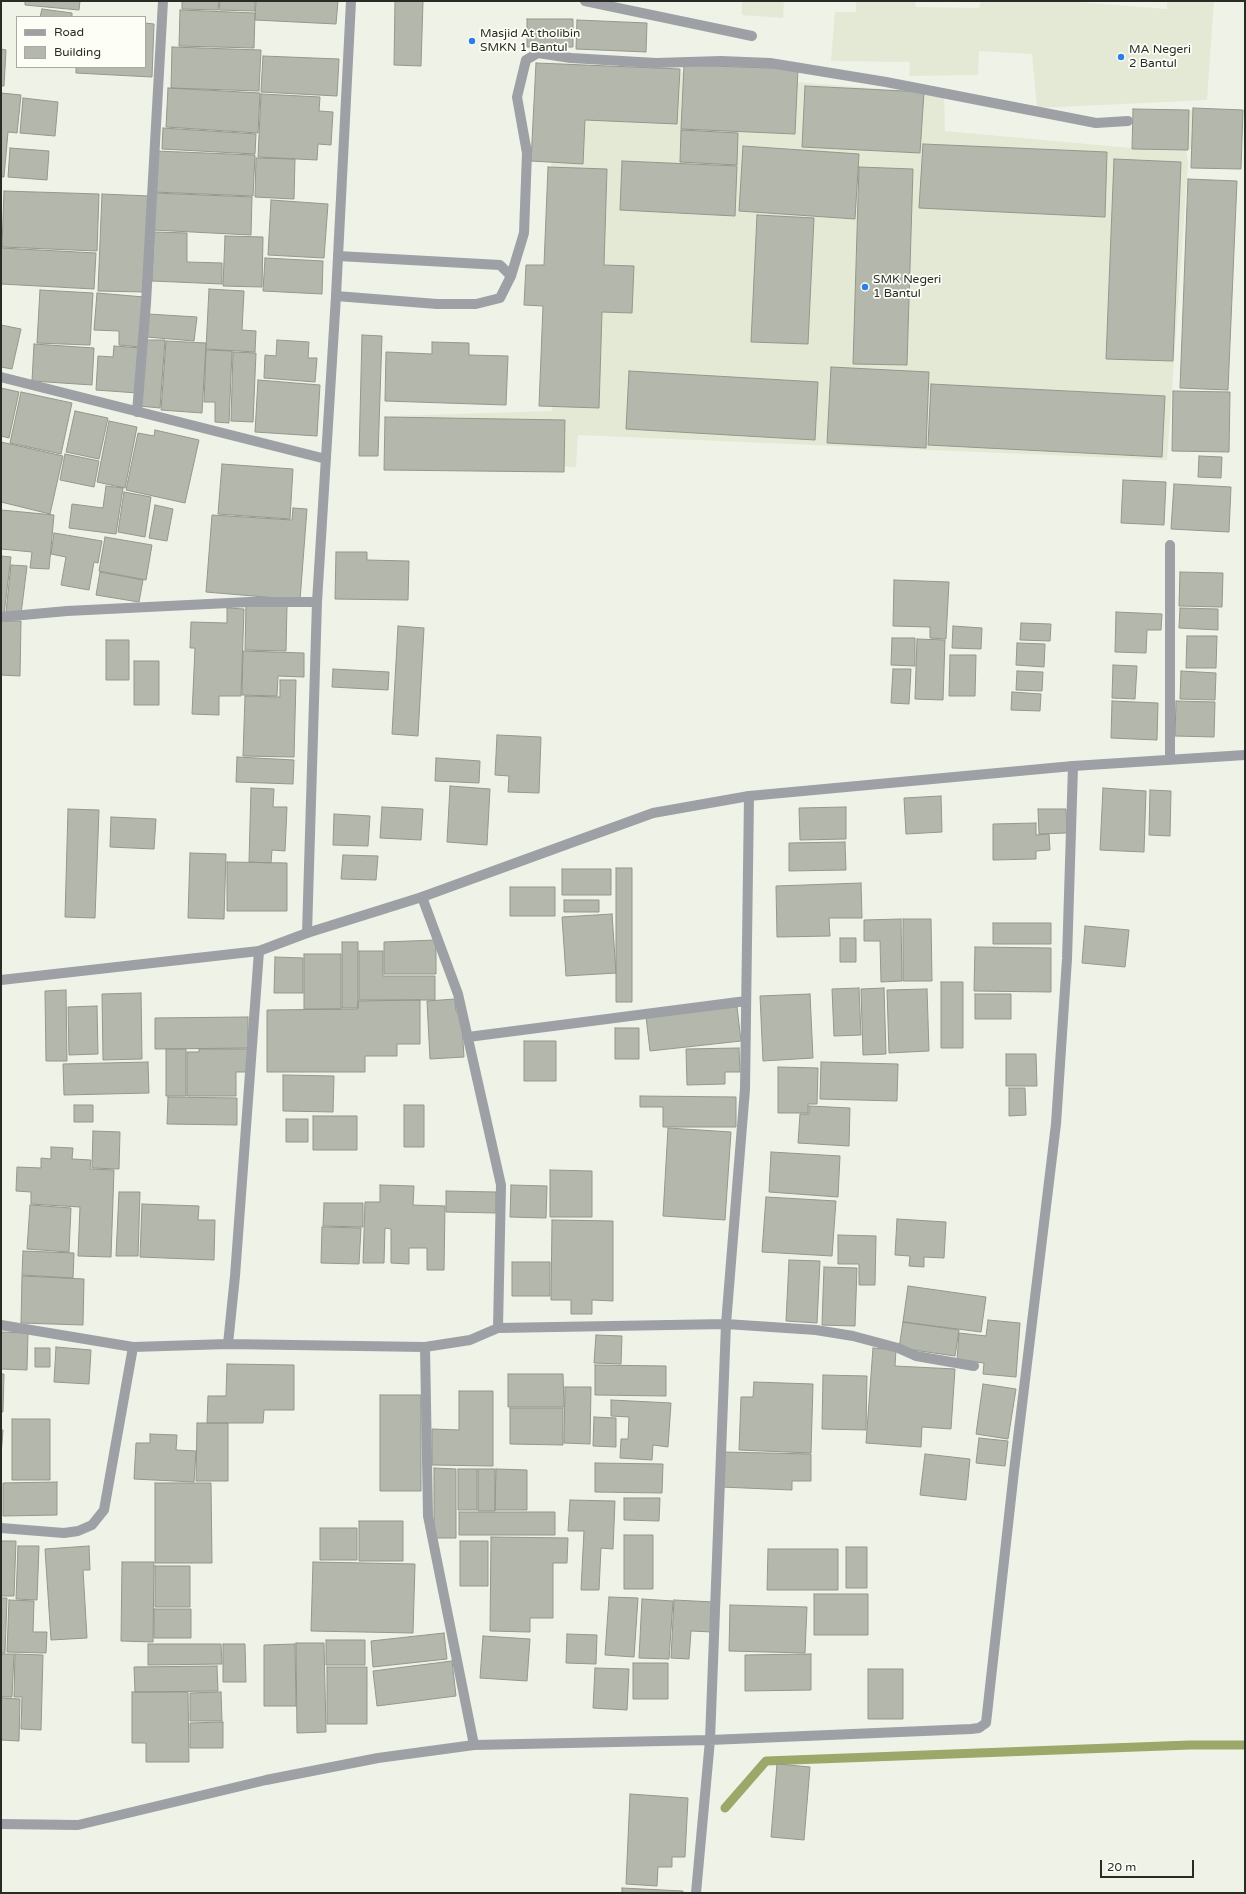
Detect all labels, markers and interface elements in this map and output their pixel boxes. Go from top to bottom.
legend [16,16,146,68]
text: Road [54,25,84,39]
place label: Masjid At tholibin SMKN 1 Bantul [480,27,580,55]
marker: Masjid At tholibin SMKN 1 Bantul [467,36,477,46]
place label: MA Negeri 2 Bantul [1129,43,1191,71]
text: Building [54,45,101,59]
marker: MA Negeri 2 Bantul [1116,52,1126,62]
place label: SMK Negeri 1 Bantul [873,273,941,301]
marker: SMK Negeri 1 Bantul [860,282,870,292]
scale bar [1102,1852,1196,1878]
text: 20 m [1107,1860,1136,1874]

